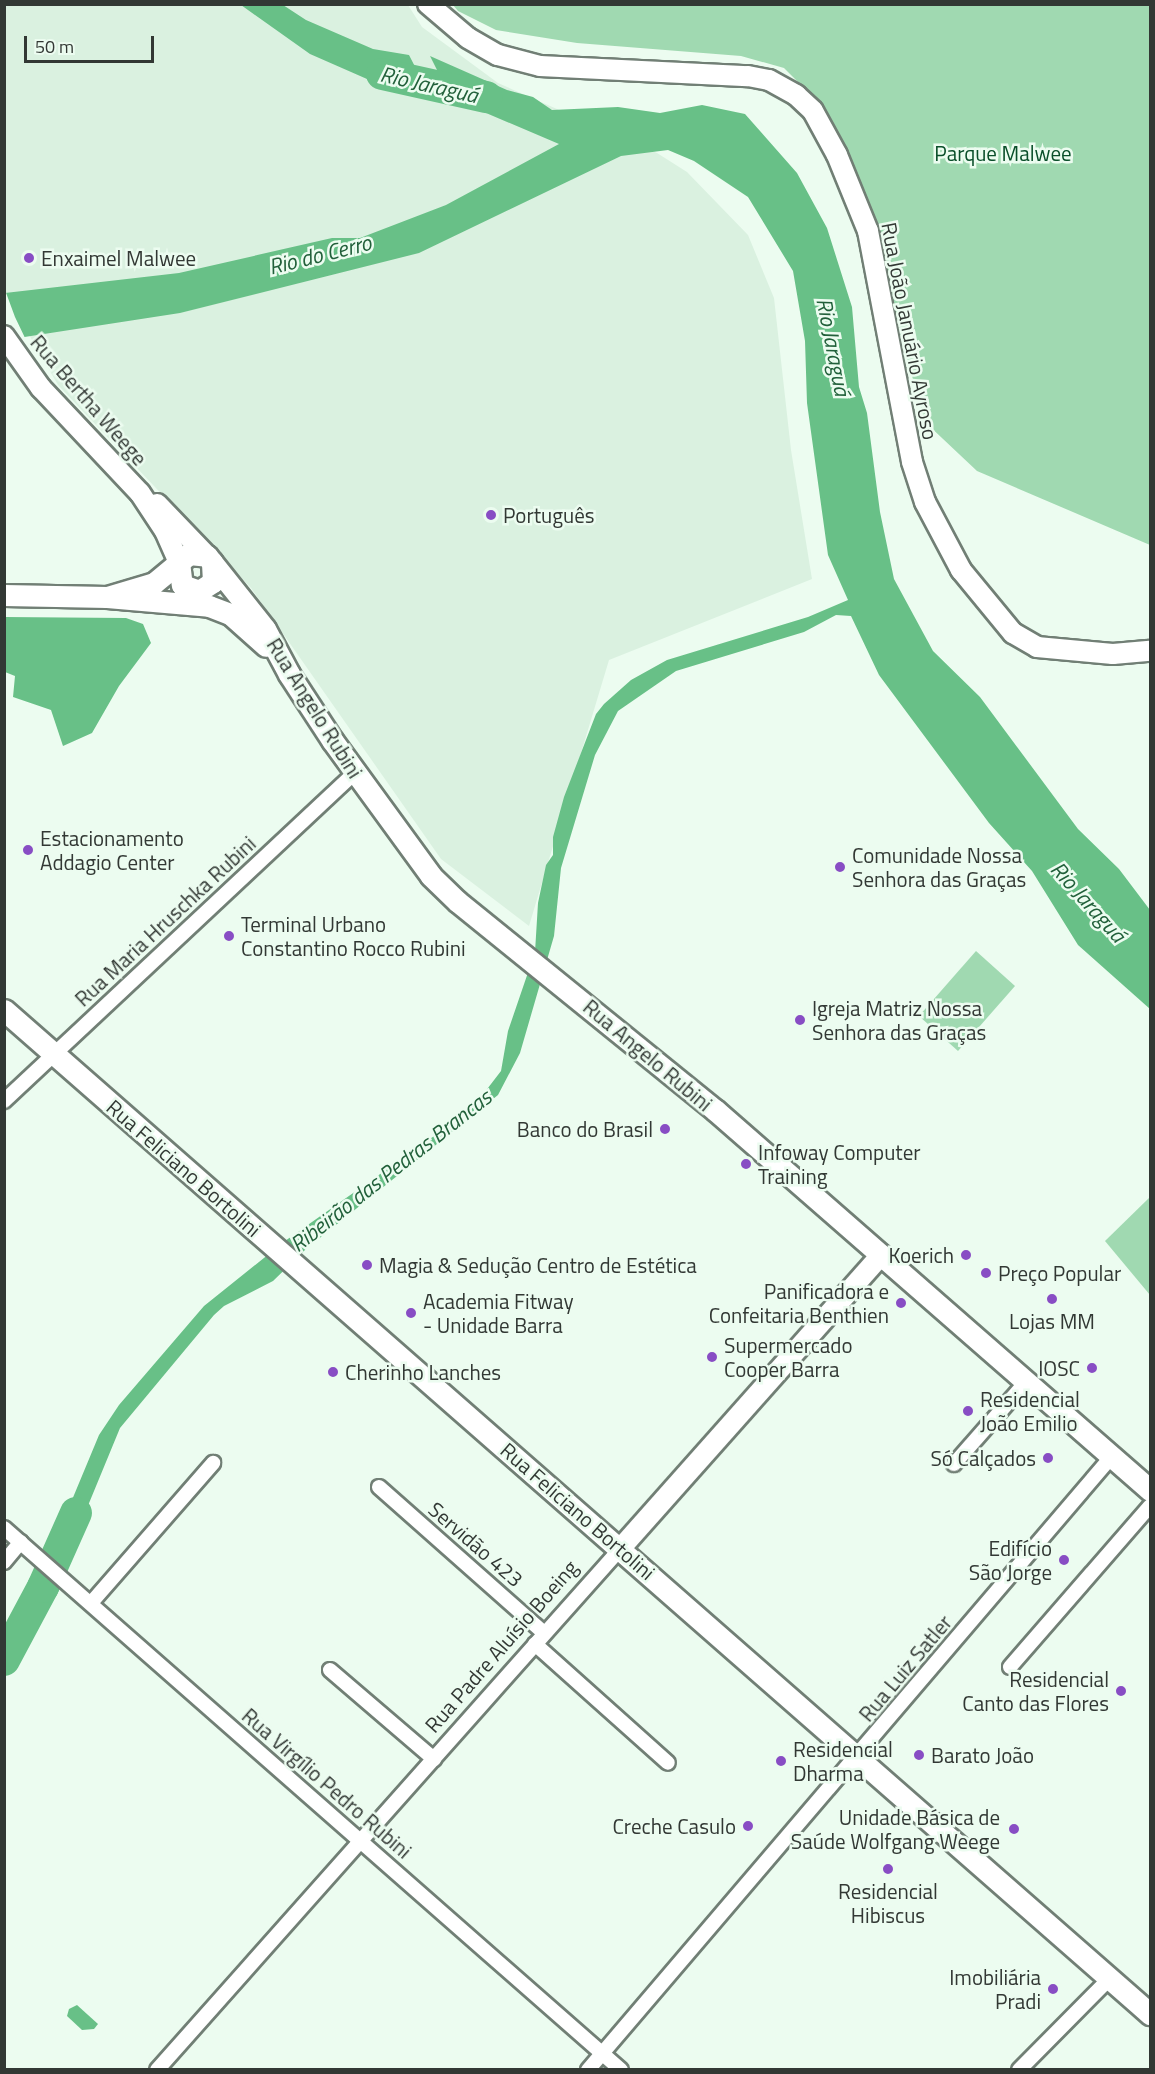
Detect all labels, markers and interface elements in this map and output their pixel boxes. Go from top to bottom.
scale bar [27,24,158,62]
text: 50 m [35,33,74,60]
water label: Rio Jaraguá [378,61,480,109]
park label: Parque Malwee [934,140,1072,166]
street label: Rua João Januário Ayroso [877,220,943,442]
water label: Rio do Cerro [266,230,374,280]
place label: Enxaimel Malwee [41,245,196,271]
marker: Enxaimel Malwee [22,251,36,265]
water label: Rio Jaraguá [811,296,855,398]
street label: Rua Bertha Weege [26,330,152,470]
place label: Português [503,502,595,528]
marker: Português [484,508,498,522]
street label: Rua Angelo Rubini [262,633,368,783]
place label: Estacionamento Addagio Center [40,825,184,875]
street label: Rua Maria Hruschka Rubini [69,831,261,1011]
place label: Comunidade Nossa Senhora das Graças [852,842,1026,892]
marker: Estacionamento Addagio Center [21,843,35,857]
water label: Rio Jaraguá [1045,856,1131,948]
marker: Comunidade Nossa Senhora das Graças [833,860,847,874]
place label: Terminal Urbano Constantino Rocco Rubini [241,911,466,961]
marker: Terminal Urbano Constantino Rocco Rubini [222,929,236,943]
street label: Rua Angelo Rubini [578,994,718,1116]
place label: Igreja Matriz Nossa Senhora das Graças [812,995,986,1045]
marker: Igreja Matriz Nossa Senhora das Graças [793,1013,807,1027]
water label: Ribeirão das Pedras Brancas [285,1084,497,1258]
street label: Rua Feliciano Bortolini [102,1094,266,1242]
place label: Banco do Brasil [517,1116,653,1142]
marker: Banco do Brasil [658,1122,672,1136]
place label: Infoway Computer Training [758,1139,921,1189]
marker: Infoway Computer Training [739,1157,753,1171]
place label: Koerich [888,1242,954,1268]
marker: Koerich [959,1248,973,1262]
place label: Magia & Sedução Centro de Estética [379,1252,697,1278]
marker: Magia & Sedução Centro de Estética [360,1258,374,1272]
place label: Preço Popular [998,1260,1121,1286]
marker: Preço Popular [979,1266,993,1280]
place label: Panificadora e Confeitaria Benthien [709,1278,889,1328]
place label: Academia Fitway - Unidade Barra [423,1288,574,1338]
marker: Lojas MM [1045,1292,1059,1306]
marker: Panificadora e Confeitaria Benthien [894,1296,908,1310]
marker: Academia Fitway - Unidade Barra [404,1306,418,1320]
place label: Lojas MM [1009,1308,1095,1334]
place label: Supermercado Cooper Barra [724,1332,853,1382]
marker: Supermercado Cooper Barra [705,1350,719,1364]
place label: IOSC [1038,1355,1080,1381]
place label: Cherinho Lanches [345,1359,501,1385]
marker: IOSC [1085,1361,1099,1375]
marker: Cherinho Lanches [326,1365,340,1379]
place label: Residencial João Emilio [980,1386,1080,1436]
marker: Residencial João Emilio [961,1404,975,1418]
street label: Rua Feliciano Bortolini [496,1437,660,1585]
place label: Só Calçados [930,1445,1036,1471]
marker: Só Calçados [1041,1451,1055,1465]
street label: Servidão 423 [424,1496,528,1592]
place label: Edifício São Jorge [969,1535,1052,1585]
marker: Edifício São Jorge [1057,1553,1071,1567]
street label: Rua Padre Aluísio Boeing [419,1555,583,1737]
street label: Rua Luiz Satler [853,1610,957,1726]
place label: Residencial Canto das Flores [962,1666,1109,1716]
marker: Residencial Canto das Flores [1114,1684,1128,1698]
street label: Rua Virgílio Pedro Rubini [237,1703,417,1863]
place label: Residencial Dharma [793,1736,893,1786]
place label: Barato João [931,1742,1034,1768]
marker: Barato João [912,1748,926,1762]
marker: Residencial Dharma [774,1754,788,1768]
place label: Unidade Básica de Saúde Wolfgang Weege [791,1804,1000,1854]
place label: Creche Casulo [613,1813,736,1839]
marker: Creche Casulo [741,1819,755,1833]
marker: Unidade Básica de Saúde Wolfgang Weege [1005,1820,1023,1838]
marker: Residencial Hibiscus [881,1862,895,1876]
place label: Residencial Hibiscus [838,1878,938,1928]
place label: Imobiliária Pradi [949,1964,1041,2014]
marker: Imobiliária Pradi [1046,1982,1060,1996]

